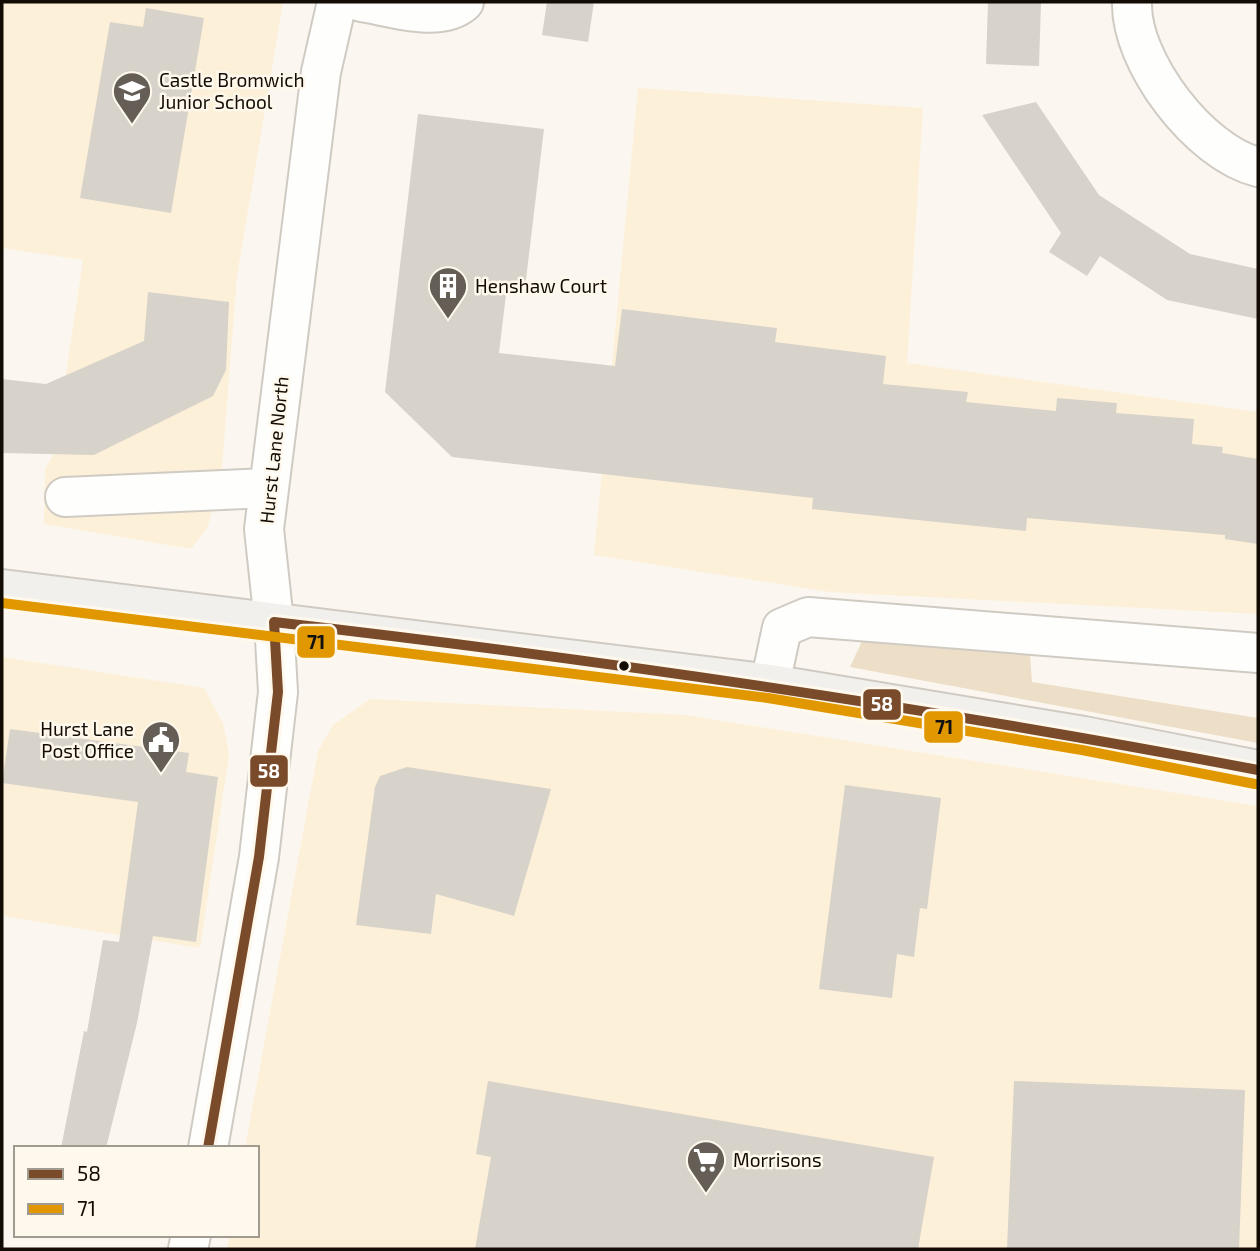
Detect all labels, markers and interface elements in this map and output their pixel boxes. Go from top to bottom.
place label: Castle Bromwich Junior School [159,68,305,113]
school or university icon: Castle Bromwich Junior School [111,70,153,125]
building icon: Henshaw Court [427,265,469,320]
place label: Henshaw Court [475,274,607,297]
street label: Hurst Lane North [254,375,293,525]
line badge: 71 [296,625,336,659]
text: 71 [307,630,325,653]
unlabelled marker [617,659,631,673]
line badge: 58 [862,688,902,721]
text: 58 [871,692,893,715]
line badge: 71 [923,710,964,744]
text: 71 [935,715,953,738]
place label: Hurst Lane Post Office [40,717,134,762]
public building icon: Hurst Lane Post Office [140,719,182,774]
line badge: 58 [249,754,289,788]
text: 58 [258,759,280,782]
supermarket icon: Morrisons [685,1139,727,1194]
legend [14,1146,259,1237]
place label: Morrisons [733,1148,822,1171]
text: 58 [77,1160,101,1185]
text: 71 [77,1195,96,1220]

